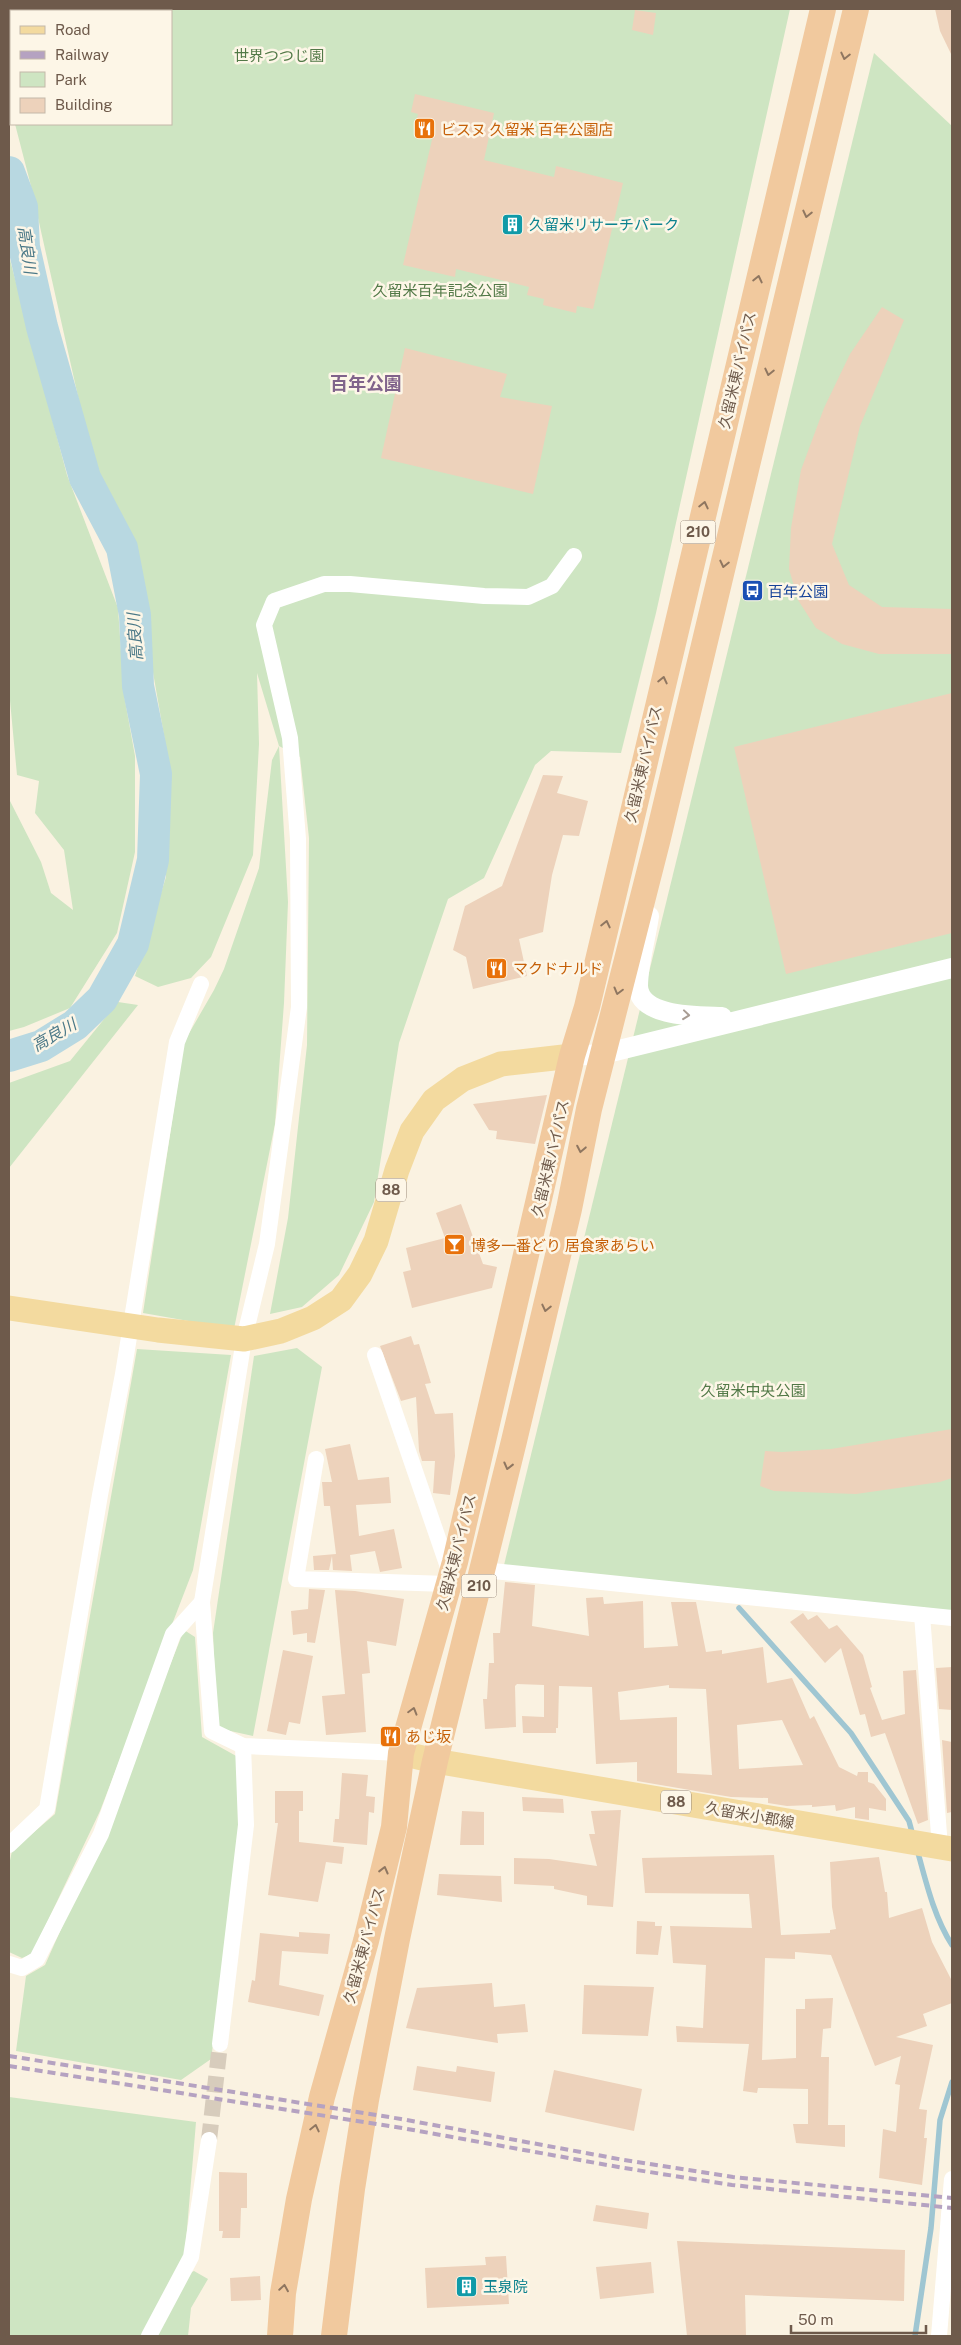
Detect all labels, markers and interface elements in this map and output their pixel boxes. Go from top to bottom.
legend [10,10,172,125]
text: Road [55,21,91,38]
text: Railway [55,46,109,63]
park label: 世界つつじ園 [234,47,324,64]
one-way arrow [840,52,851,61]
text: Park [55,71,87,88]
text: Building [55,96,113,113]
restaurant icon: ビスヌ 久留米 百年公園店 [413,117,437,141]
place label: ビスヌ 久留米 百年公園店 [441,121,613,138]
one-way arrow [802,210,813,219]
building icon: 久留米リサーチパーク [501,212,525,236]
place label: 久留米リサーチパーク [529,216,679,233]
water label: 高良川 [14,225,40,277]
one-way arrow [752,274,763,283]
park label: 久留米百年記念公園 [372,282,508,299]
street label: 久留米東バイパス [715,310,759,430]
one-way arrow [764,368,775,377]
district label: 百年公園 [330,373,402,394]
one-way arrow [699,502,709,510]
road number: 210 [680,520,716,544]
one-way arrow [719,560,730,569]
bus stop icon: 百年公園 [740,579,764,603]
place label: 百年公園 [768,583,828,600]
water label: 高良川 [124,610,146,662]
one-way arrow [657,676,668,685]
street label: 久留米東バイパス [621,704,665,824]
one-way arrow [600,919,611,928]
restaurant icon: マクドナルド [485,956,509,980]
place label: マクドナルド [513,960,603,977]
one-way arrow [614,986,624,994]
one-way arrow [682,1009,690,1020]
water label: 高良川 [28,1014,81,1055]
street label: 久留米東バイパス [528,1098,572,1218]
one-way arrow [576,1145,587,1153]
road number: 88 [376,1178,406,1202]
bar icon: 博多一番どり 居食家あらい [443,1233,467,1257]
place label: 博多一番どり 居食家あらい [471,1237,655,1254]
one-way arrow [541,1303,552,1312]
park label: 久留米中央公園 [700,1382,806,1399]
one-way arrow [504,1461,514,1469]
street label: 久留米東バイパス [433,1492,479,1612]
road number: 210 [462,1574,496,1598]
one-way arrow [407,1707,417,1715]
restaurant icon: あじ坂 [378,1724,402,1748]
place label: あじ坂 [406,1728,451,1745]
road number: 88 [661,1790,691,1814]
street label: 久留米小郡線 [704,1799,796,1831]
one-way arrow [378,1866,388,1874]
street label: 久留米東バイパス [340,1885,388,2005]
one-way arrow [309,2124,320,2133]
building icon: 玉泉院 [455,2274,479,2298]
place label: 玉泉院 [483,2278,528,2295]
one-way arrow [278,2283,288,2292]
scale bar [791,2302,926,2334]
text: 50 m [798,2311,833,2328]

